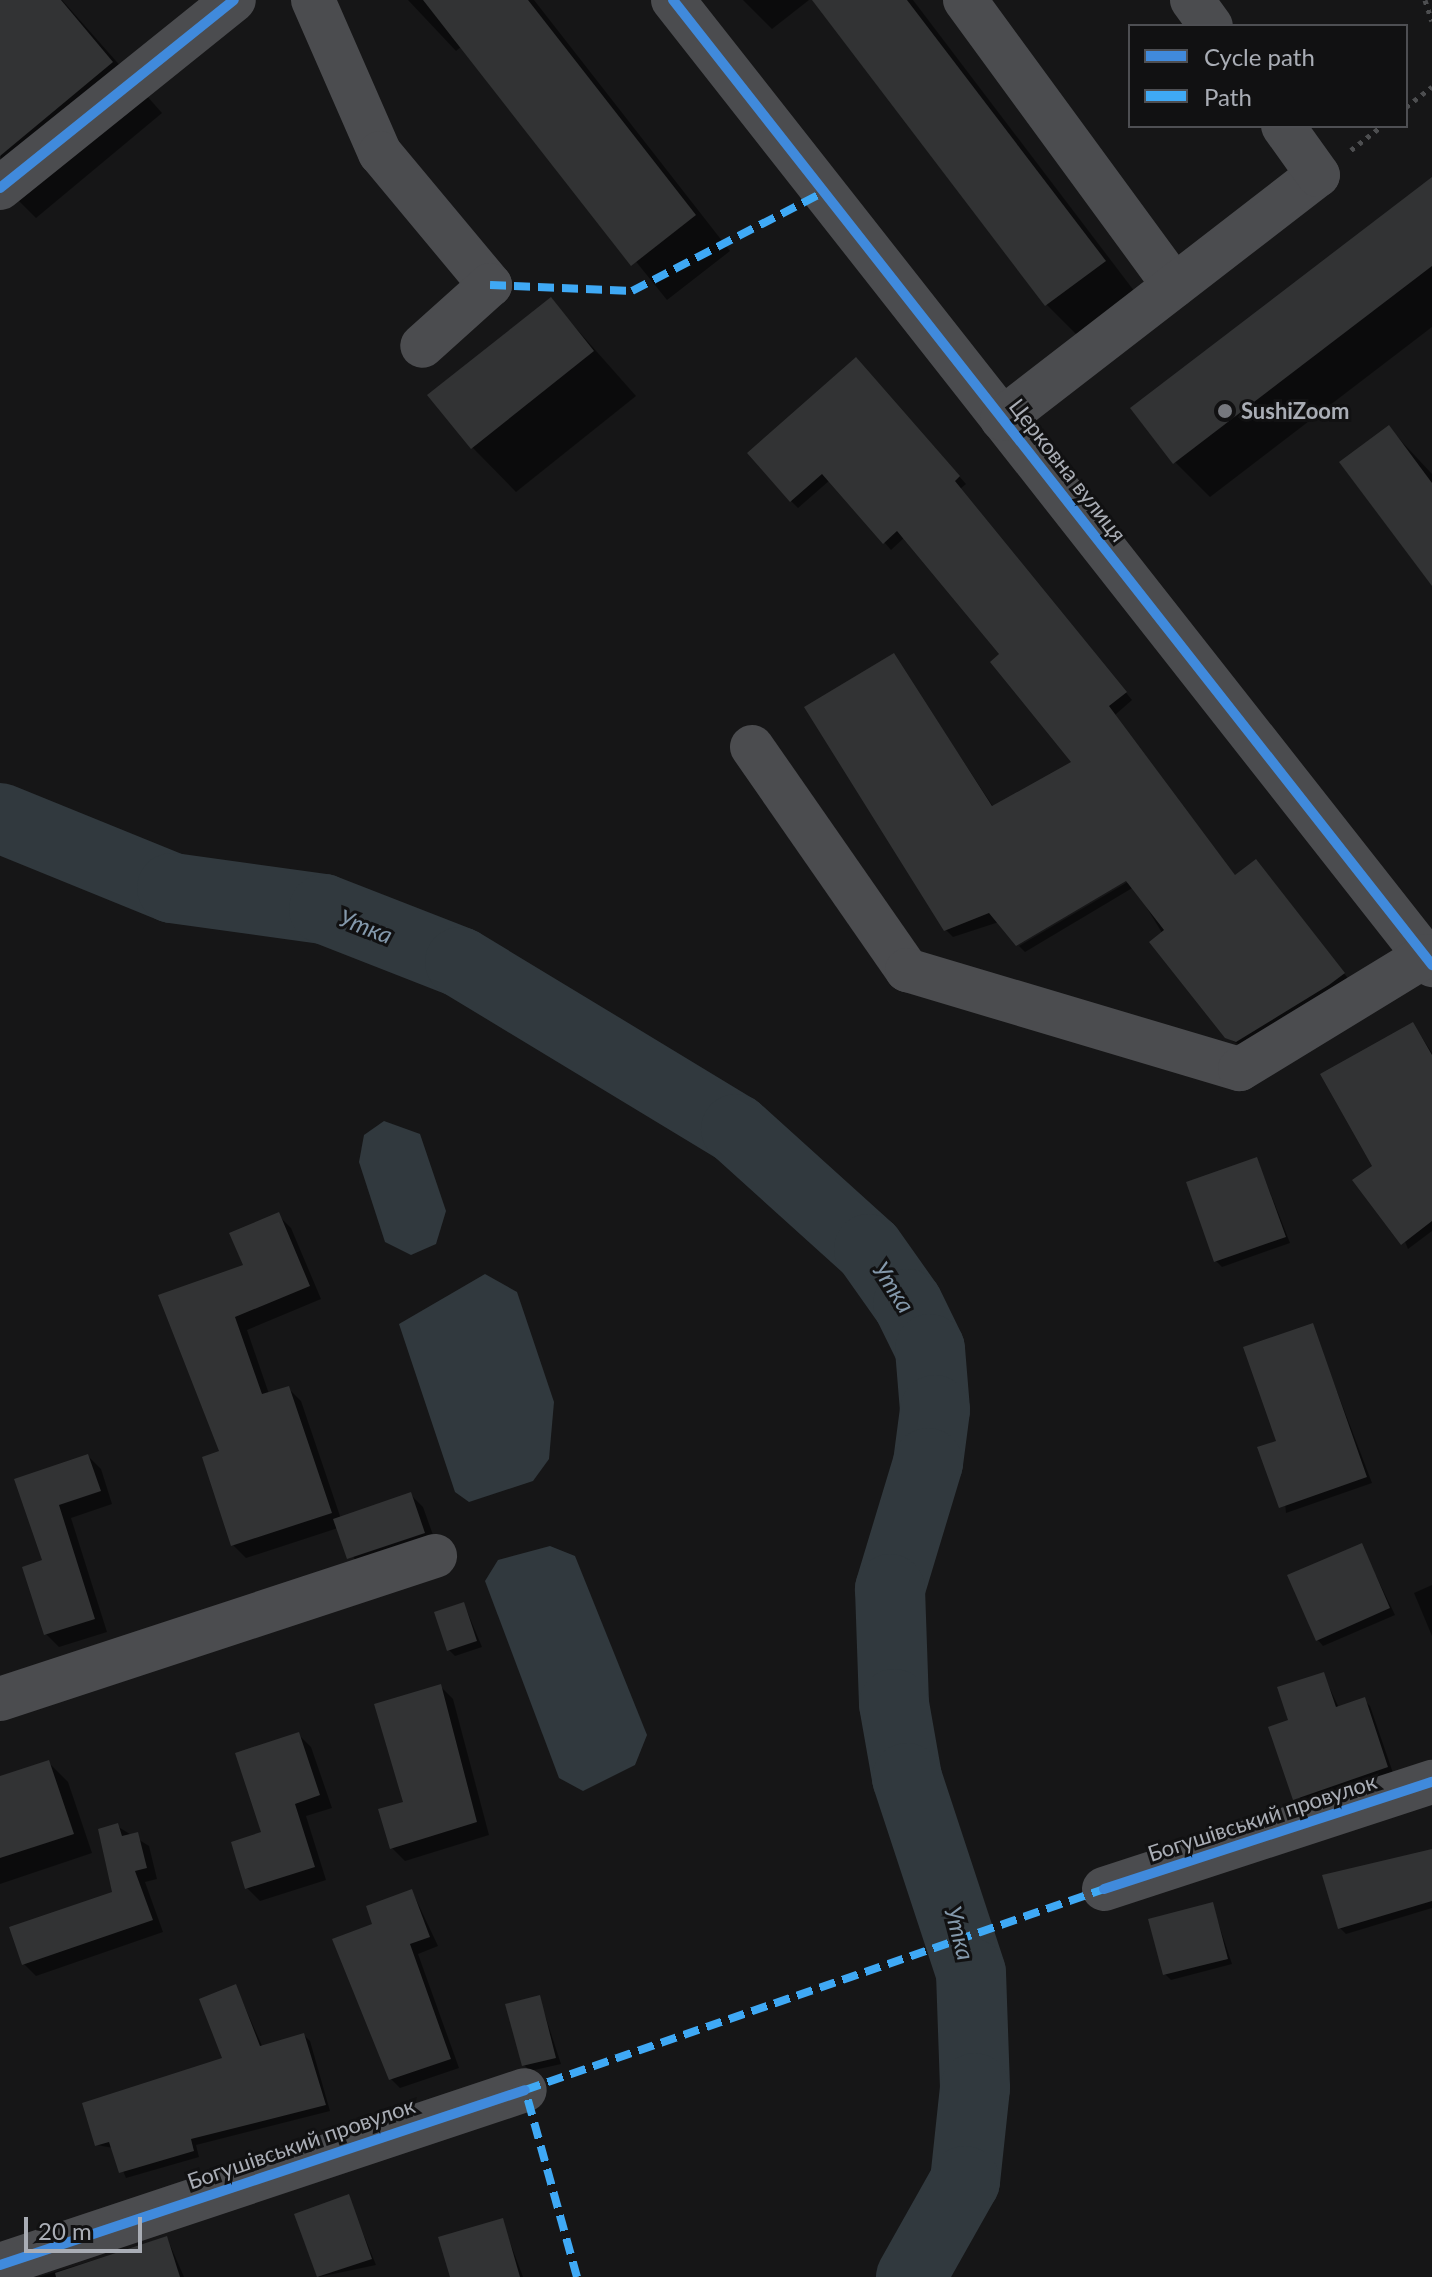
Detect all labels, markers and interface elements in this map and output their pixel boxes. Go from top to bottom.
legend [1128,24,1408,128]
text: Cycle path [1204,42,1315,71]
text: Path [1204,82,1252,111]
street label: Церковна вулиця [1004,393,1132,547]
place label: SushiZoom [1241,398,1349,424]
marker: SushiZoom [1216,402,1234,420]
water label: Утка [335,903,397,949]
water label: Утка [867,1256,921,1318]
street label: Богушівський провулок [1144,1768,1380,1866]
water label: Утка [939,1903,981,1963]
street label: Богушівський провулок [184,2092,418,2194]
scale bar [28,2201,146,2251]
text: 20 m [38,2216,92,2245]

